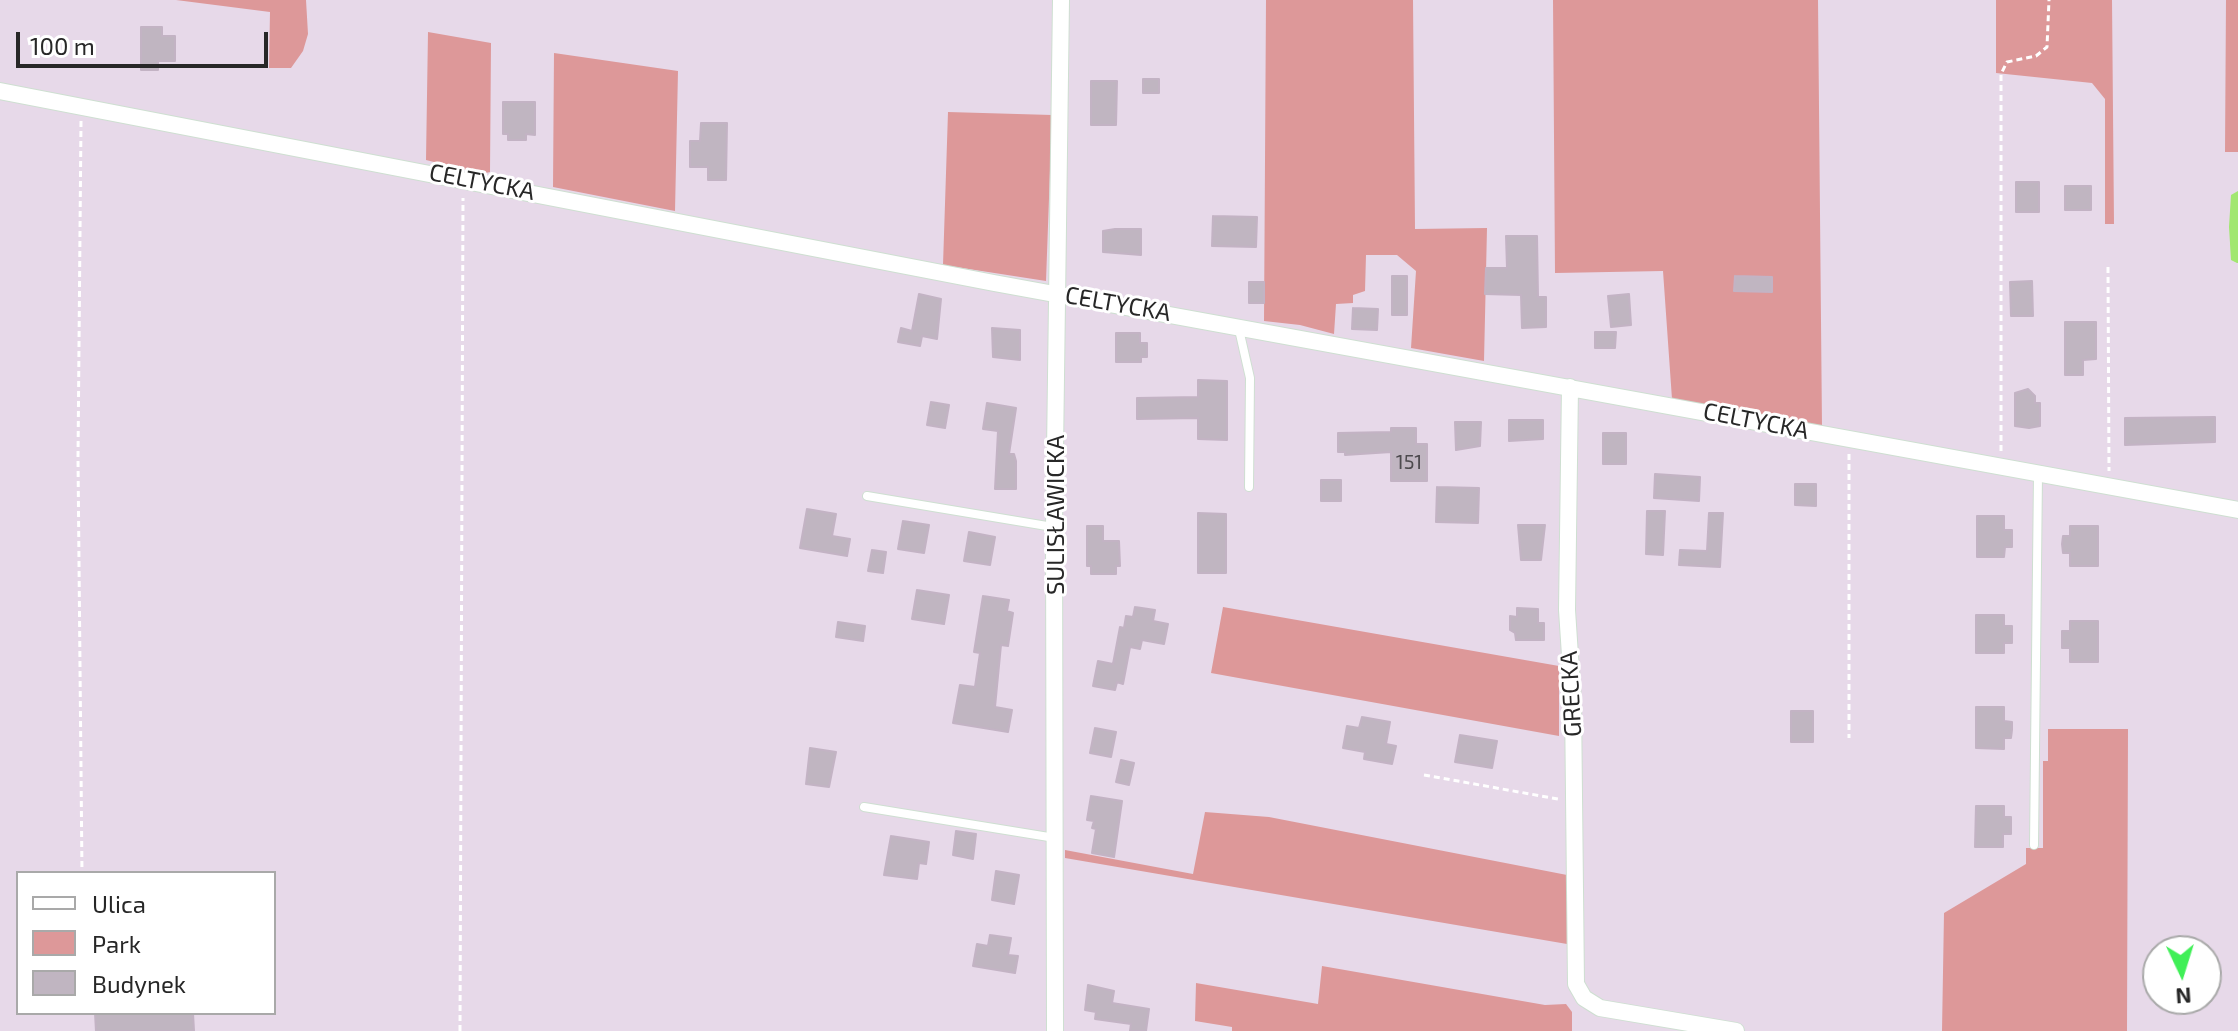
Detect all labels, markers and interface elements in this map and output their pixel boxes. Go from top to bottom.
scale bar [20,16,272,66]
text: 100 m [30,31,95,60]
street label: CELTYCKA [427,158,537,206]
street label: CELTYCKA [1063,281,1173,327]
street label: CELTYCKA [1701,397,1811,445]
street label: SULISŁAWICKA [1042,435,1070,595]
house number: 151 [1396,450,1422,474]
street label: GRECKA [1554,650,1588,738]
legend [16,871,276,1015]
text: Ulica [92,889,146,918]
text: Park [92,929,141,958]
north arrow [2142,935,2222,1015]
text: Budynek [92,969,186,998]
text: N [2175,983,2192,1010]

